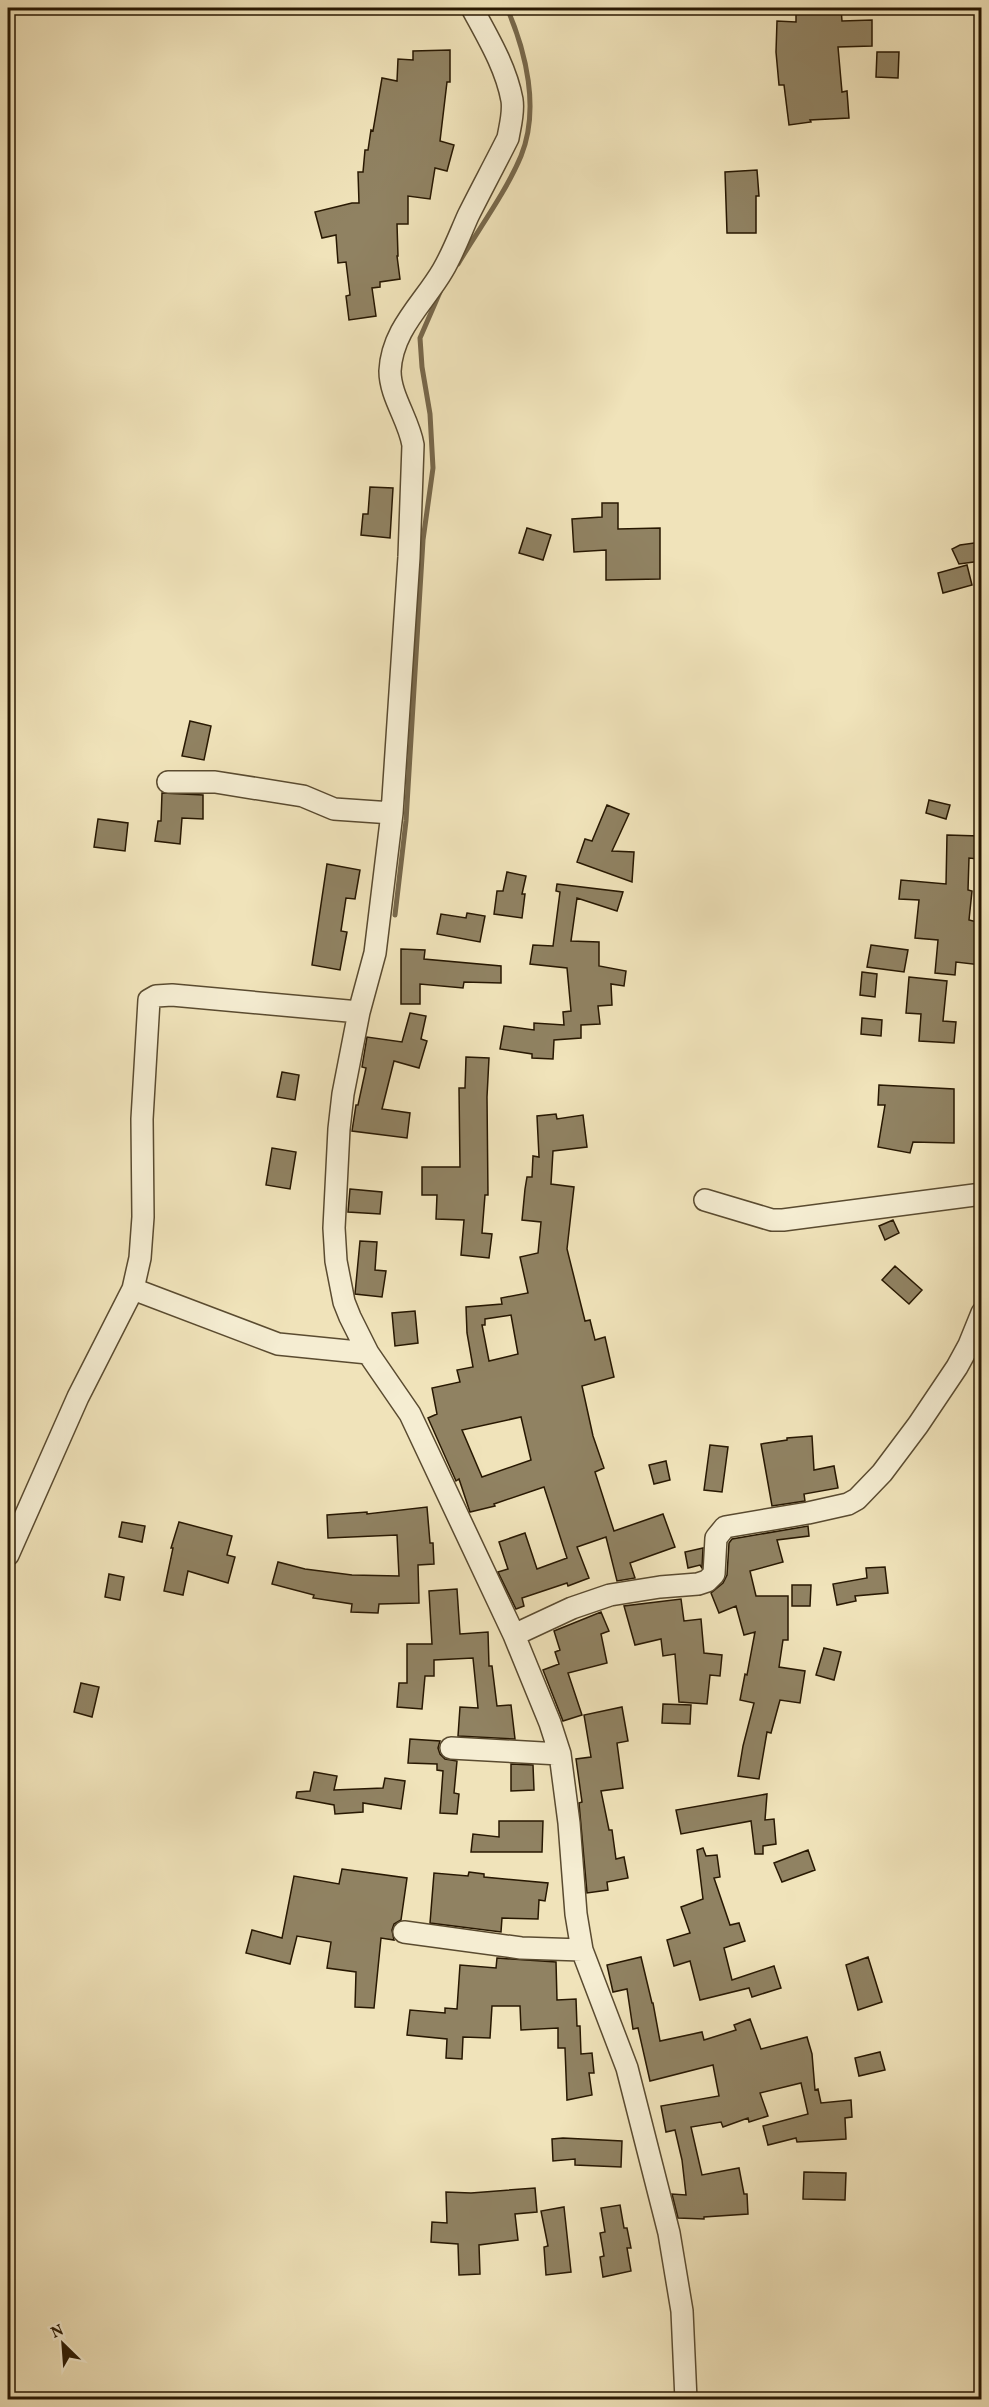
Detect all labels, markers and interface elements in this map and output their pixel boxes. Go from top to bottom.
north arrow [33,2314,93,2374]
text: N [48,2320,68,2345]

